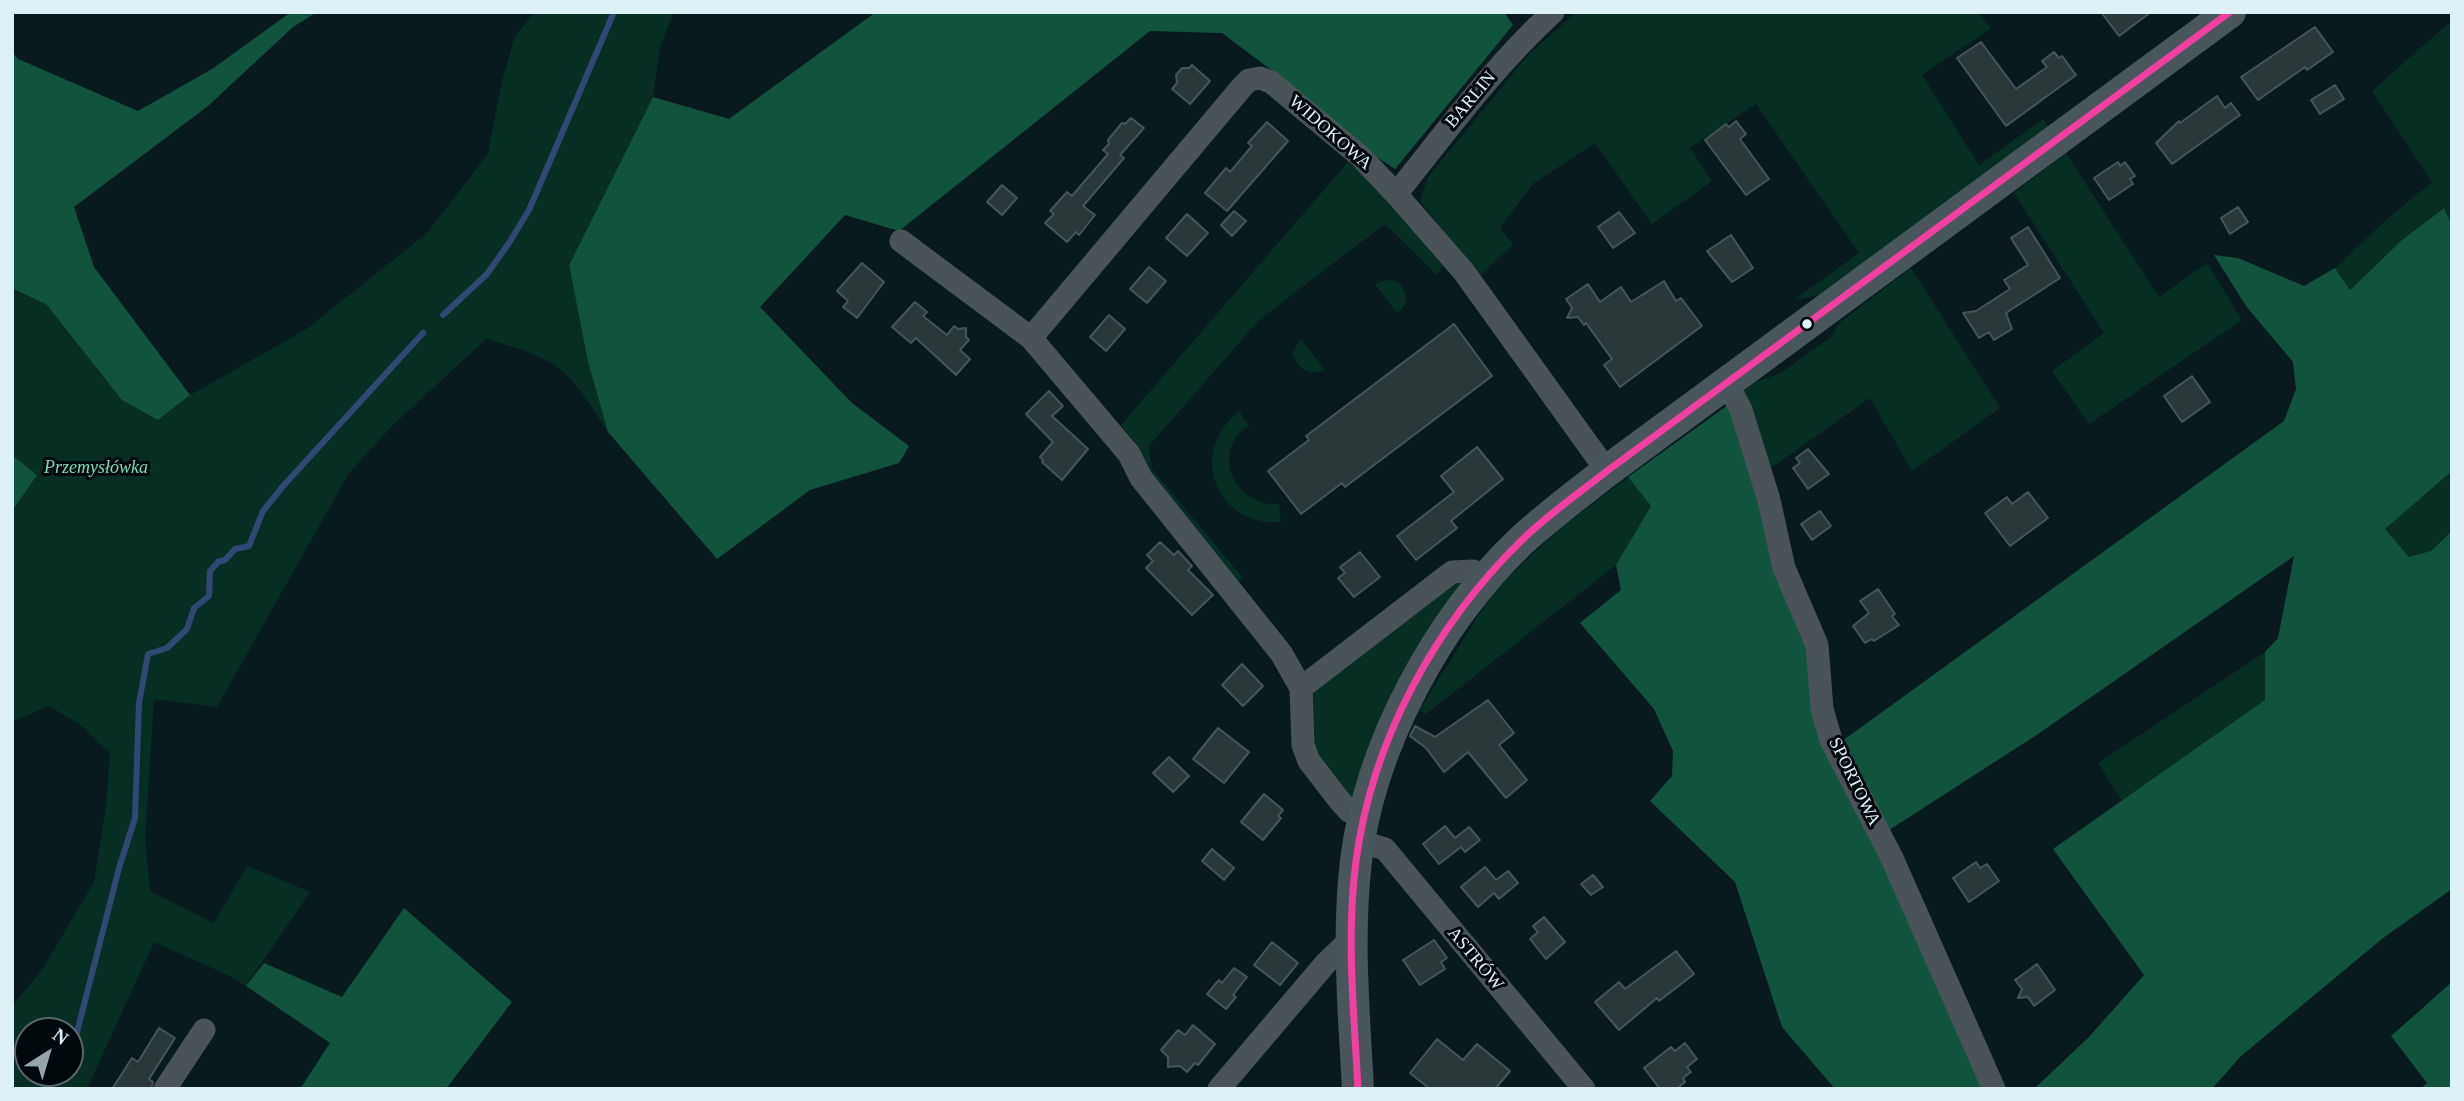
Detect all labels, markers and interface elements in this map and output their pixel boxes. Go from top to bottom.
street label: BARLIN [1441,67,1501,133]
street label: WIDOKOWA [1284,91,1376,175]
unlabelled marker [1800,317,1814,331]
park label: Przemysłówka [44,457,148,479]
street label: SPORTOWA [1823,734,1885,830]
street label: ASTRÓW [1442,923,1508,995]
north arrow [14,1017,84,1087]
text: N [49,1024,73,1049]

